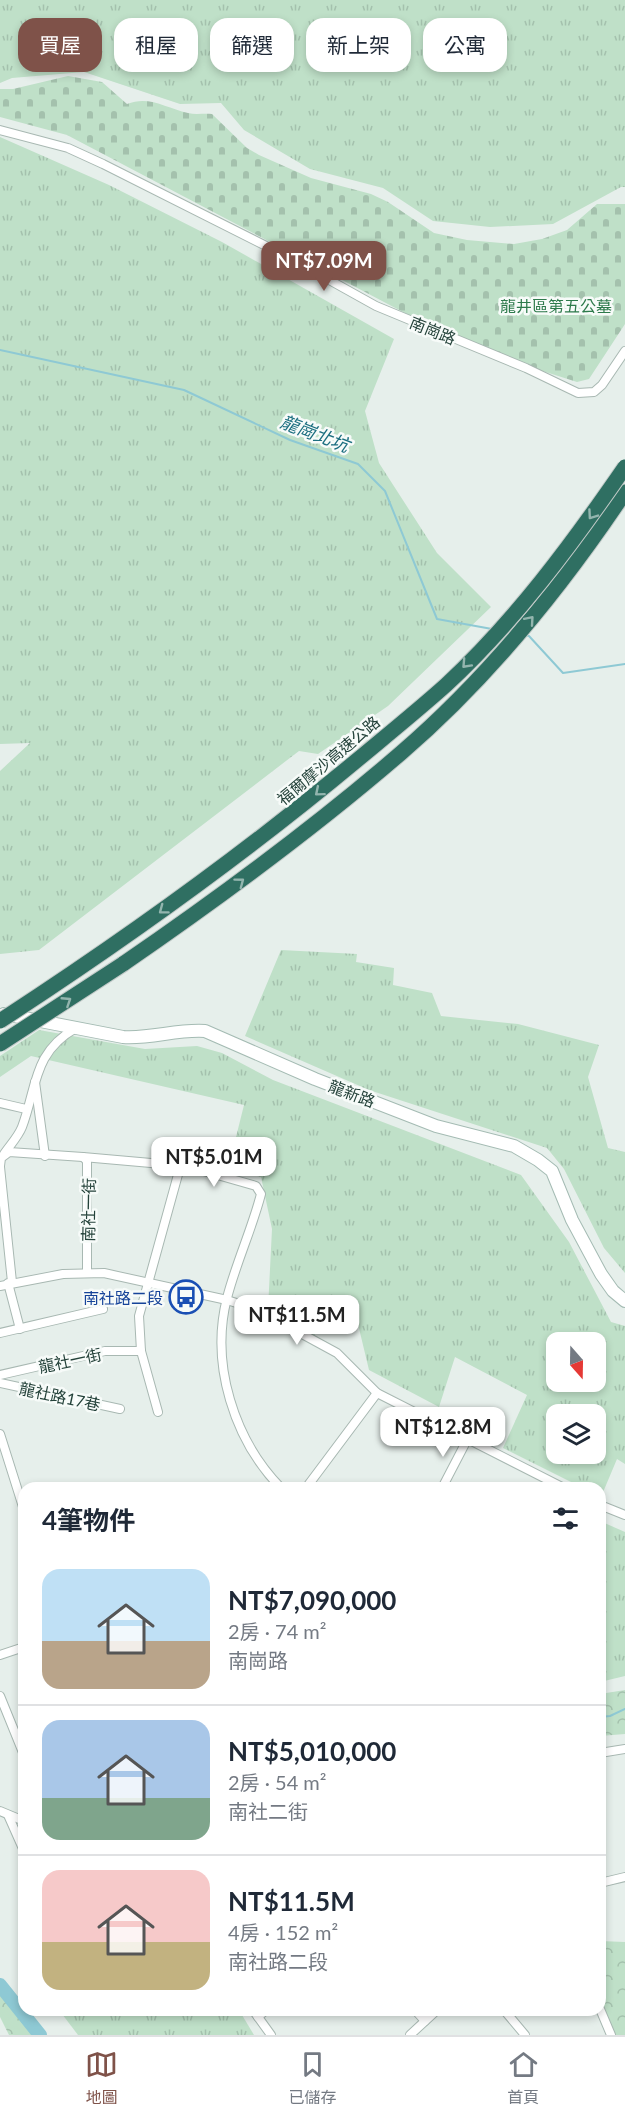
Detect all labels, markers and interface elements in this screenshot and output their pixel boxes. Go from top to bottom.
chip: 買屋 [18,18,102,72]
chip: 租屋 [114,18,198,72]
chip: 篩選 [210,18,294,72]
chip: 新上架 [306,18,411,72]
chip: 公寓 [423,18,507,72]
pin: NT$7.09M [262,241,386,292]
text: NT$7.09M [275,248,373,272]
park label: 龍井區第五公墓 [500,296,612,315]
street label: 南崗路 [407,312,459,348]
water label: 龍崗北坑 [277,410,355,457]
one-way arrow [588,509,599,520]
one-way arrow [523,617,534,627]
one-way arrow [462,657,473,668]
street label: 福爾摩沙高速公路 [273,712,383,808]
one-way arrow [315,784,326,795]
one-way arrow [233,879,244,890]
one-way arrow [159,902,170,913]
one-way arrow [60,997,71,1008]
street label: 龍新路 [326,1076,378,1110]
pin: NT$5.01M [152,1137,276,1188]
text: NT$5.01M [165,1144,263,1168]
street label: 南社一街 [78,1178,98,1242]
bus stop icon: 南社路二段 [168,1279,204,1315]
place label: 南社路二段 [83,1288,163,1307]
pin: NT$11.5M [235,1295,359,1346]
text: NT$11.5M [248,1302,346,1326]
north arrow [546,1332,606,1392]
map controls [546,1332,606,1464]
street label: 龍社一街 [37,1344,103,1376]
street label: 龍社路17巷 [18,1378,102,1414]
button: layers [546,1404,606,1464]
pin: NT$12.8M [381,1407,505,1458]
text: NT$12.8M [394,1414,492,1438]
icon: filters [549,1502,582,1535]
text: 4筆物件 [42,1504,135,1536]
text: NT$7,090,000 [228,1584,396,1616]
icon: home [90,1593,162,1665]
text: 2房 · 74 m² [228,1619,327,1643]
text: 南崗路 [228,1648,288,1672]
text: NT$5,010,000 [228,1735,396,1767]
icon: home [90,1744,162,1816]
text: 2房 · 54 m² [228,1770,327,1794]
text: 南社二街 [228,1799,308,1823]
text: NT$11.5M [228,1885,355,1917]
icon: home [90,1894,162,1966]
text: 4房 · 152 m² [228,1920,338,1944]
text: 南社路二段 [228,1949,328,1973]
tab: 地圖 [85,2048,118,2108]
tab: 已儲存 [288,2048,337,2108]
tab: 首頁 [507,2048,540,2108]

